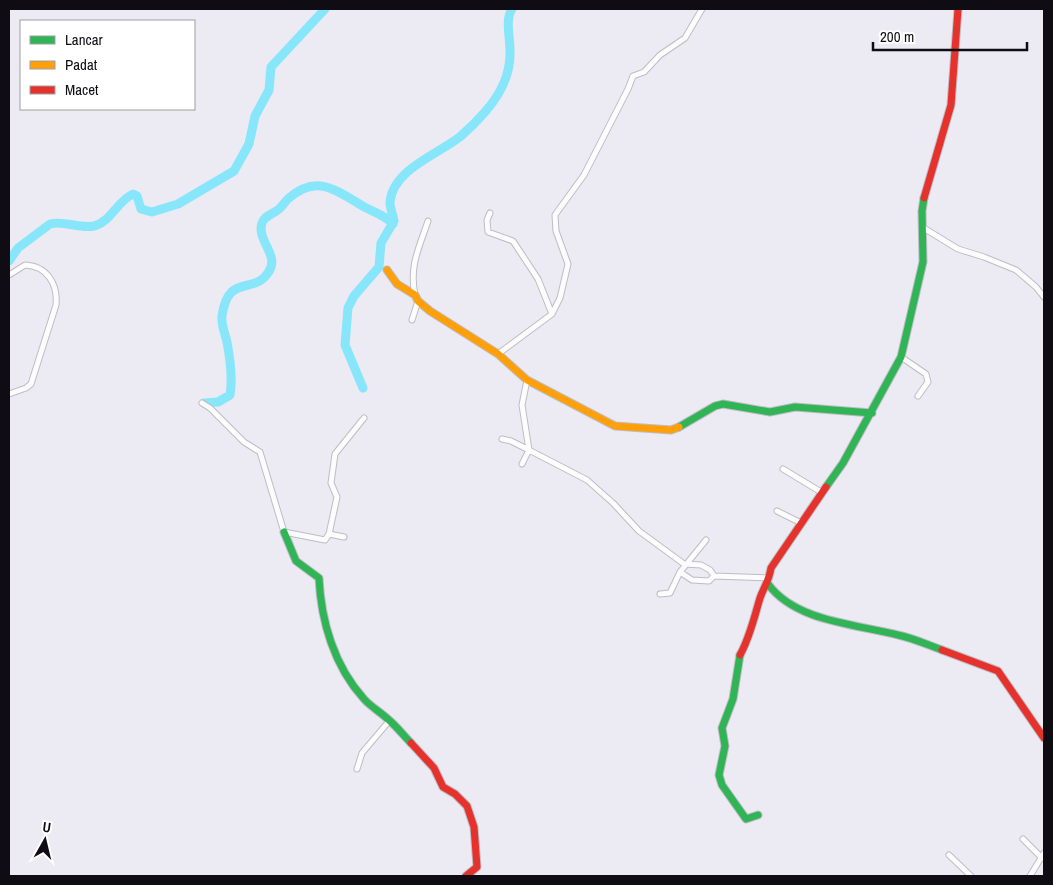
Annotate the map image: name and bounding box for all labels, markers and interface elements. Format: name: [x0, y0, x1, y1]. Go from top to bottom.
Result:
legend: [20, 20, 195, 110]
scale bar: [873, 20, 1027, 52]
text: 200 m: [880, 26, 914, 47]
text: Lancar: [65, 29, 103, 50]
text: Padat: [65, 54, 98, 75]
text: Macet: [65, 79, 99, 100]
north arrow: [20, 815, 70, 865]
text: U: [41, 818, 52, 837]

